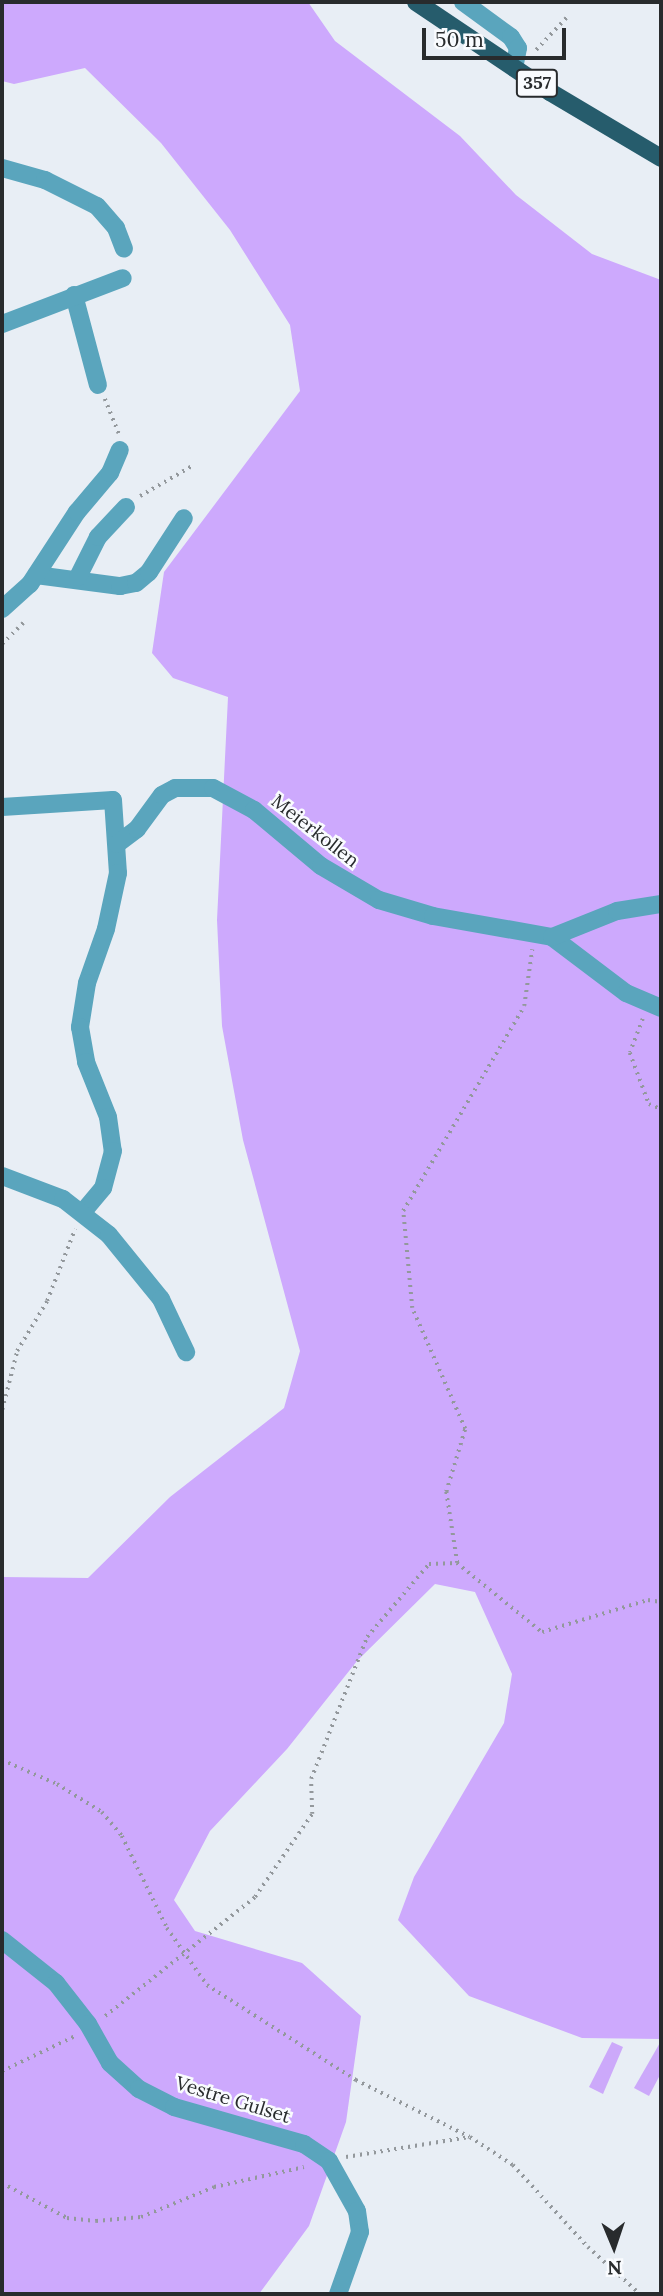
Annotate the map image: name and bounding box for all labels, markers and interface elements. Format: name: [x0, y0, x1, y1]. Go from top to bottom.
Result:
scale bar: [425, 14, 568, 58]
text: 50 m: [435, 26, 484, 53]
road number: 357: [514, 68, 560, 98]
street label: Meierkollen: [267, 790, 363, 872]
street label: Vestre Gulset: [173, 2072, 293, 2128]
north arrow: [579, 2212, 649, 2282]
text: N: [607, 2256, 622, 2280]

